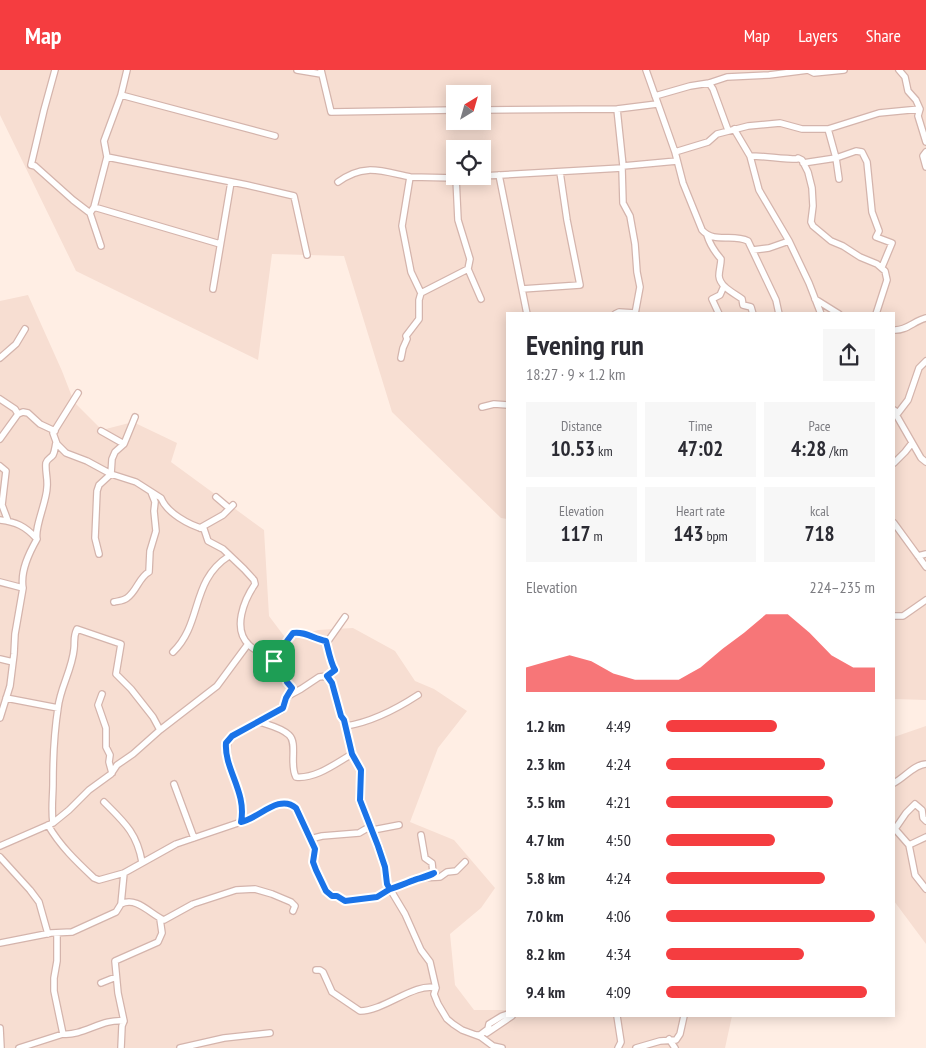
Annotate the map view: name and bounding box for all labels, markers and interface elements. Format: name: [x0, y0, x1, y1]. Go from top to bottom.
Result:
text: Map: [25, 20, 62, 51]
text: Map: [744, 24, 770, 47]
text: Layers: [798, 24, 838, 47]
text: Share: [866, 24, 901, 47]
north arrow: [446, 85, 491, 130]
map controls: [446, 85, 491, 185]
button: locate: [446, 140, 491, 185]
text: Evening run: [526, 326, 644, 363]
button: share: [823, 329, 875, 381]
text: 18:27 · 9 × 1.2 km: [526, 364, 626, 384]
text: Distance: [561, 417, 602, 435]
text: Time: [688, 417, 713, 435]
text: Pace: [808, 417, 831, 435]
text: 10.53: [550, 435, 595, 462]
text: 47:02: [678, 435, 723, 462]
text: 4:28: [791, 435, 826, 462]
text: km: [595, 442, 613, 460]
text: /km: [826, 442, 848, 460]
text: Elevation: [559, 502, 604, 520]
text: Heart rate: [676, 502, 725, 520]
text: kcal: [810, 502, 829, 520]
text: 117: [560, 520, 591, 547]
text: 143: [673, 520, 703, 547]
text: 718: [804, 520, 835, 547]
text: m: [591, 527, 603, 545]
text: bpm: [703, 527, 728, 545]
text: Elevation: [526, 577, 577, 597]
text: 224–235 m: [810, 577, 875, 597]
pin: [253, 640, 295, 682]
icon: arrive: [260, 647, 288, 675]
text: 1.2 km: [526, 716, 565, 736]
text: 4:49: [606, 716, 631, 736]
text: 2.3 km: [526, 754, 565, 774]
text: 4:24: [606, 754, 631, 774]
text: 3.5 km: [526, 792, 565, 812]
text: 4:21: [606, 792, 631, 812]
text: 4.7 km: [526, 830, 564, 850]
text: 4:50: [606, 830, 631, 850]
text: 5.8 km: [526, 868, 565, 888]
text: 4:24: [606, 868, 631, 888]
text: 7.0 km: [526, 906, 564, 926]
text: 4:06: [606, 906, 631, 926]
text: 8.2 km: [526, 944, 565, 964]
text: 4:34: [606, 944, 631, 964]
text: 9.4 km: [526, 982, 565, 1002]
text: 4:09: [606, 982, 631, 1002]

